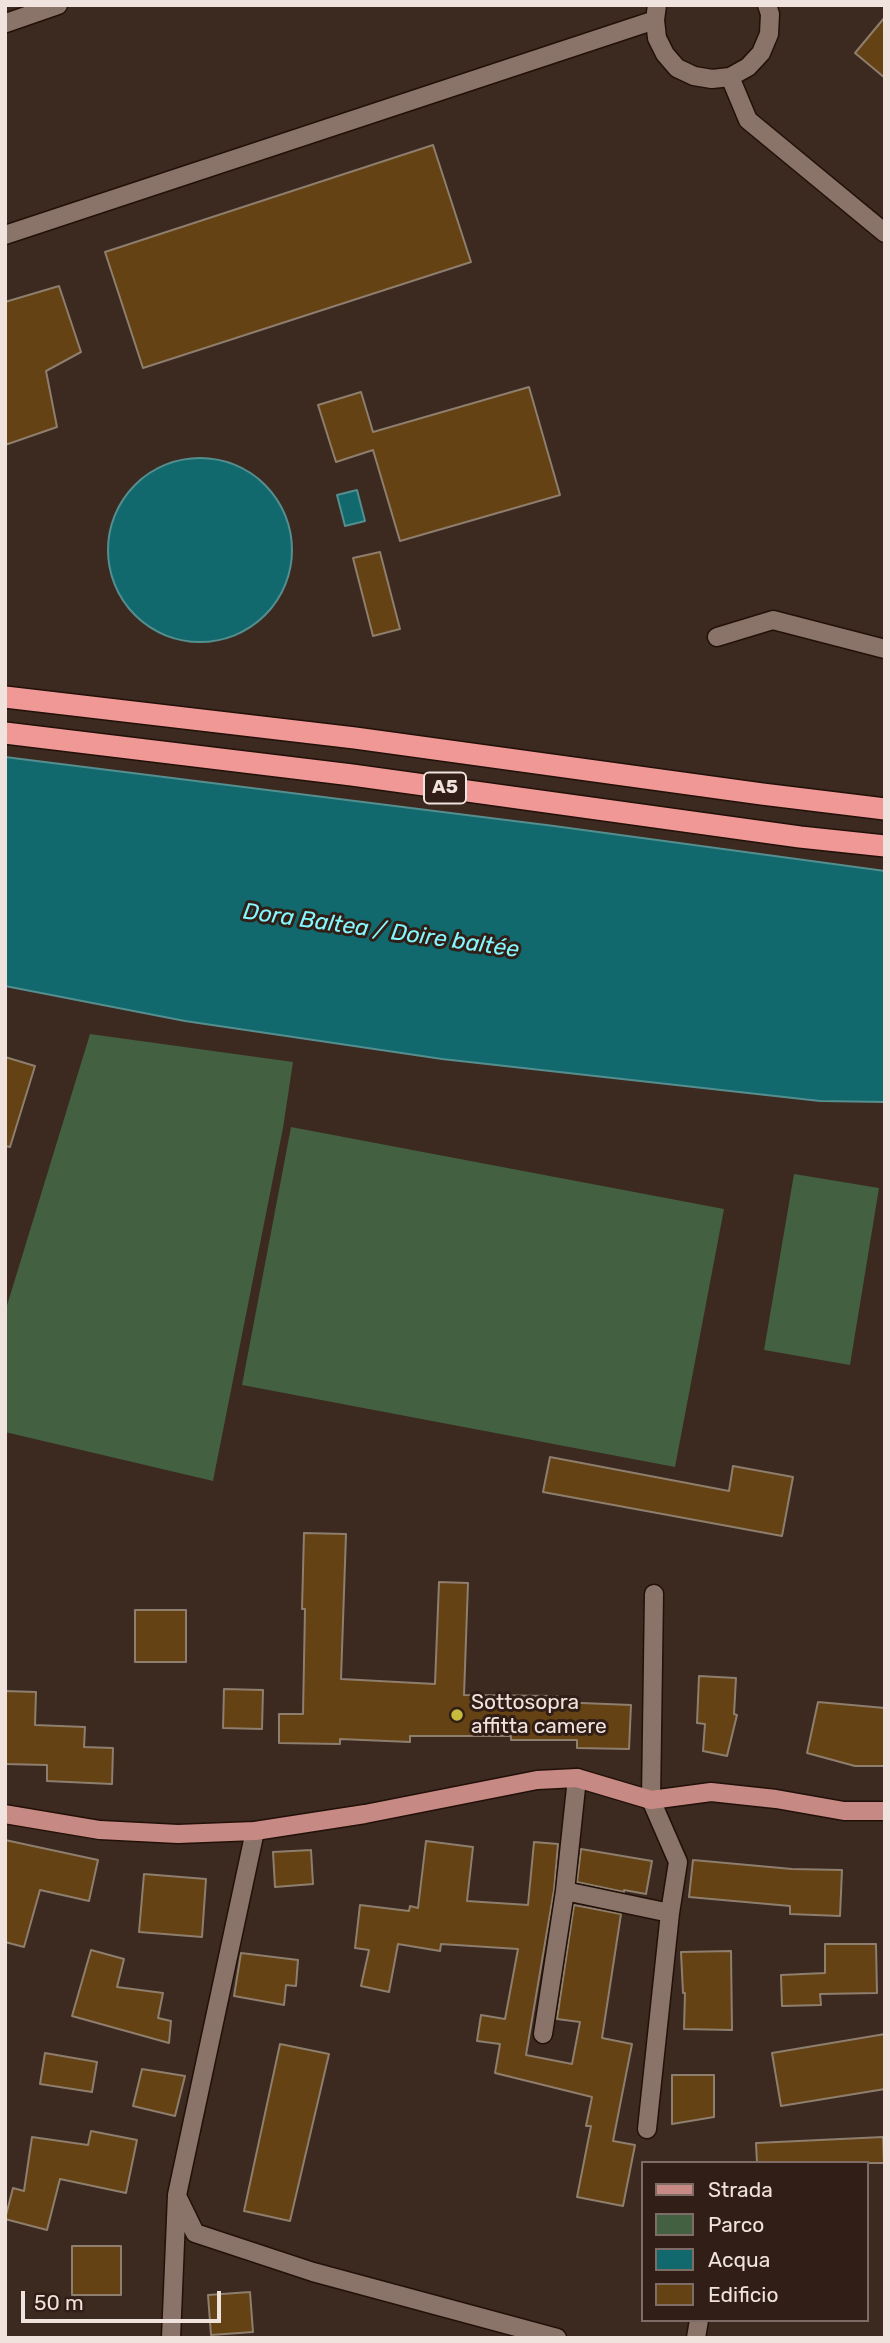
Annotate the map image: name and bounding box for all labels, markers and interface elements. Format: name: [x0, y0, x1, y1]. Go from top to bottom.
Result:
road number: A5: [424, 772, 466, 804]
water label: Dora Baltea / Doire baltée: [241, 898, 521, 964]
place label: Sottosopra affitta camere: [471, 1690, 607, 1740]
marker: Sottosopra affitta camere: [449, 1707, 465, 1723]
legend: [642, 2161, 869, 2322]
text: Strada: [708, 2177, 773, 2202]
text: Parco: [708, 2212, 764, 2237]
text: Acqua: [708, 2247, 770, 2272]
scale bar: [24, 2276, 224, 2320]
text: Edificio: [708, 2282, 778, 2307]
text: 50 m: [34, 2290, 84, 2315]

